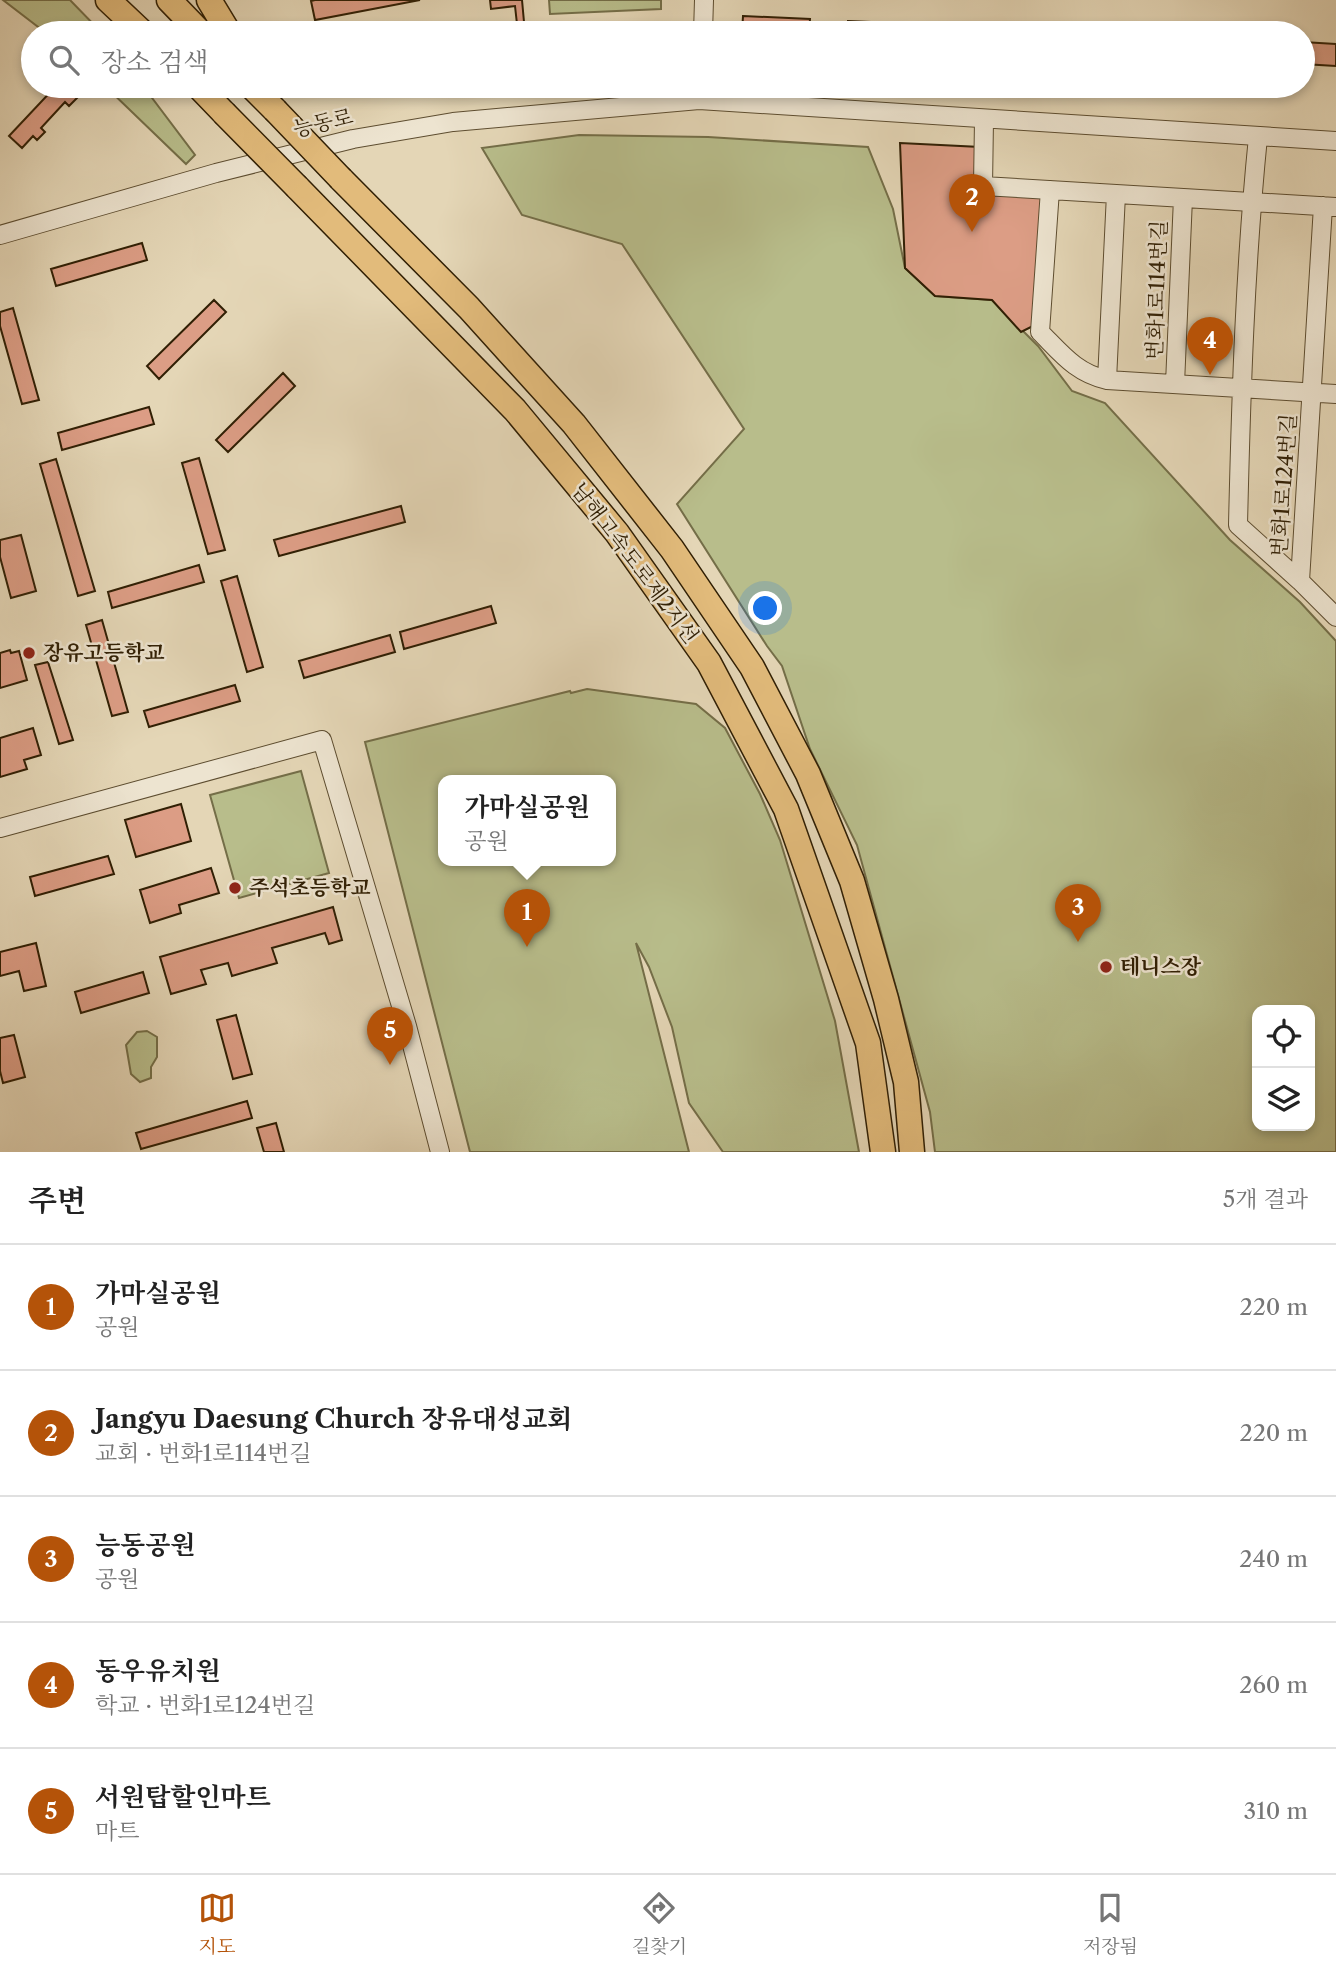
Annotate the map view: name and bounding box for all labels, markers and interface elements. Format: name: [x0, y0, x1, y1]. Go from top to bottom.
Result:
search box: [21, 21, 1315, 98]
icon: search: [45, 41, 83, 79]
text: 장소 검색: [101, 46, 208, 78]
street label: 능동로: [290, 103, 355, 142]
pin: 2: [949, 174, 995, 232]
street label: 번화1로114번길: [1142, 220, 1171, 360]
pin: 4: [1187, 317, 1233, 375]
street label: 번화1로124번길: [1266, 413, 1301, 557]
street label: 남해고속도로제2지선: [567, 477, 704, 648]
your location: [748, 591, 782, 625]
place label: 장유고등학교: [43, 640, 165, 665]
marker: 장유고등학교: [21, 645, 37, 661]
popup: [438, 775, 616, 866]
text: 가마실공원: [464, 791, 590, 823]
text: 공원: [464, 827, 509, 855]
place label: 주석초등학교: [249, 875, 371, 900]
marker: 주석초등학교: [227, 880, 243, 896]
pin: 3: [1055, 884, 1101, 942]
pin: 1: [504, 889, 550, 947]
place label: 테니스장: [1120, 954, 1202, 979]
marker: 테니스장: [1098, 959, 1114, 975]
map controls: [1252, 1005, 1315, 1131]
button: locate: [1252, 1005, 1315, 1068]
pin: 5: [367, 1007, 413, 1065]
button: layers: [1252, 1068, 1315, 1131]
text: 주변: [28, 1182, 86, 1219]
text: 5개 결과: [1223, 1185, 1308, 1213]
text: 가마실공원: [95, 1277, 221, 1309]
text: 1: [46, 1293, 56, 1321]
text: 220 m: [1239, 1293, 1308, 1321]
text: 공원: [95, 1313, 139, 1341]
text: Jangyu Daesung Church 장유대성교회: [95, 1403, 572, 1435]
text: 2: [44, 1419, 58, 1447]
text: 220 m: [1239, 1419, 1308, 1447]
text: 교회 · 번화1로114번길: [95, 1439, 312, 1467]
text: 능동공원: [95, 1529, 195, 1561]
text: 3: [45, 1545, 58, 1573]
text: 240 m: [1239, 1545, 1308, 1573]
text: 공원: [95, 1565, 139, 1593]
text: 동우유치원: [95, 1655, 221, 1687]
text: 4: [44, 1671, 58, 1699]
text: 260 m: [1239, 1671, 1308, 1699]
text: 학교 · 번화1로124번길: [95, 1691, 315, 1719]
text: 서원탑할인마트: [95, 1781, 271, 1813]
text: 5: [45, 1797, 57, 1825]
text: 310 m: [1244, 1797, 1308, 1825]
text: 마트: [95, 1817, 139, 1845]
tab: 지도: [198, 1889, 236, 1958]
tab: 길찾기: [632, 1889, 687, 1958]
tab: 저장됨: [1083, 1889, 1138, 1958]

